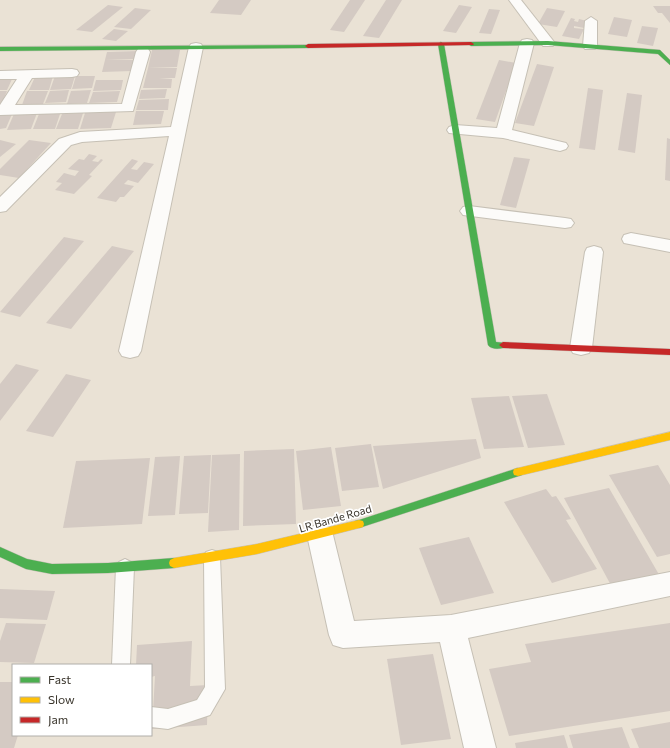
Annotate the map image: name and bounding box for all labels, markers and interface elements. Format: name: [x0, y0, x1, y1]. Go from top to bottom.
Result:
street label: LR Bande Road: [297, 501, 373, 535]
legend: [12, 664, 152, 736]
text: Fast: [48, 672, 71, 686]
text: Slow: [48, 692, 75, 706]
text: Jam: [48, 712, 68, 727]

